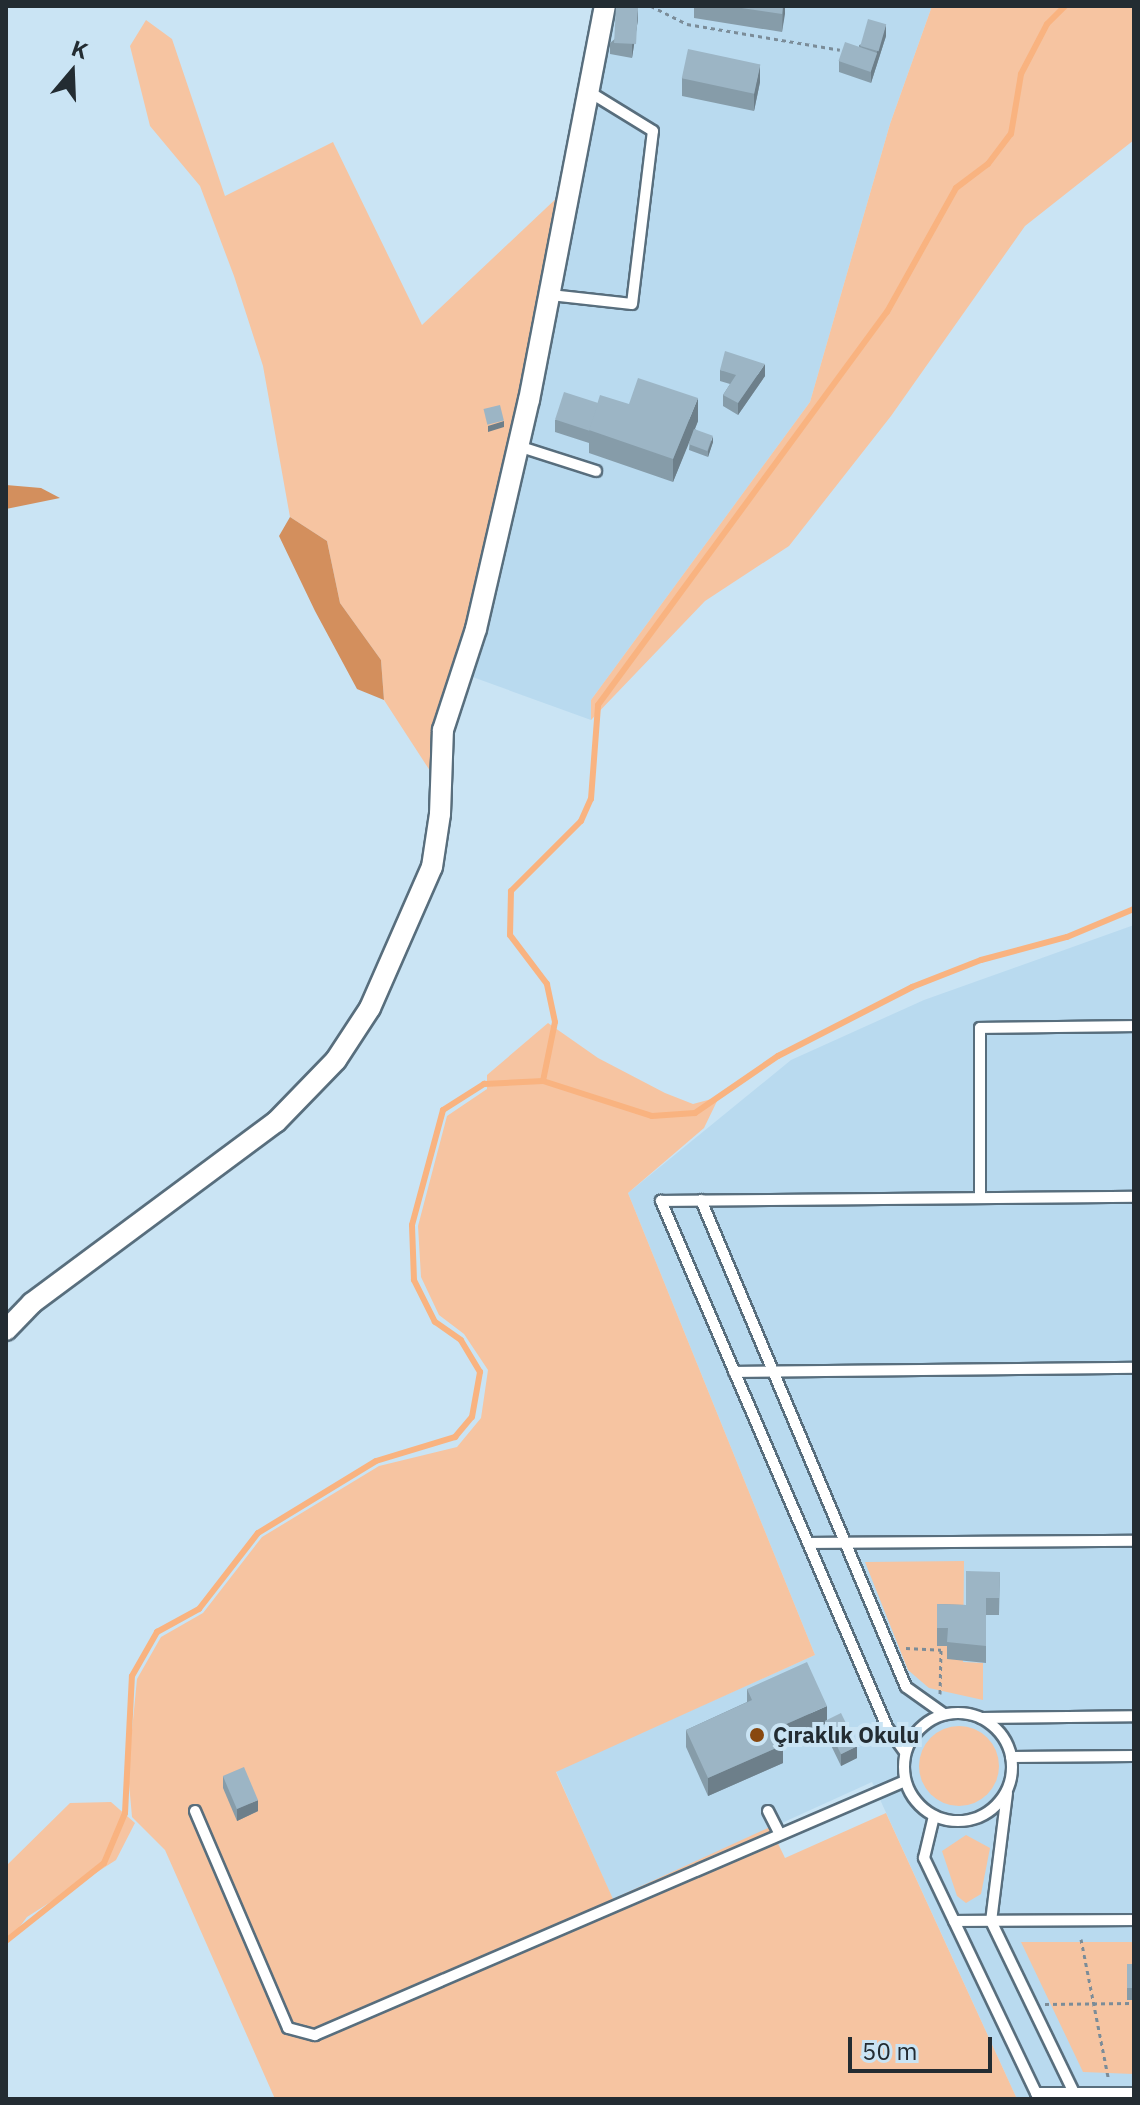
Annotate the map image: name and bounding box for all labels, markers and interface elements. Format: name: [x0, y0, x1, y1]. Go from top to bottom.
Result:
north arrow: [32, 32, 112, 112]
text: K: [68, 33, 92, 65]
place label: Çıraklık Okulu: [773, 1722, 919, 1748]
marker: Çıraklık Okulu: [748, 1726, 766, 1744]
scale bar: [852, 2021, 996, 2071]
text: 50 m: [862, 2035, 917, 2067]

